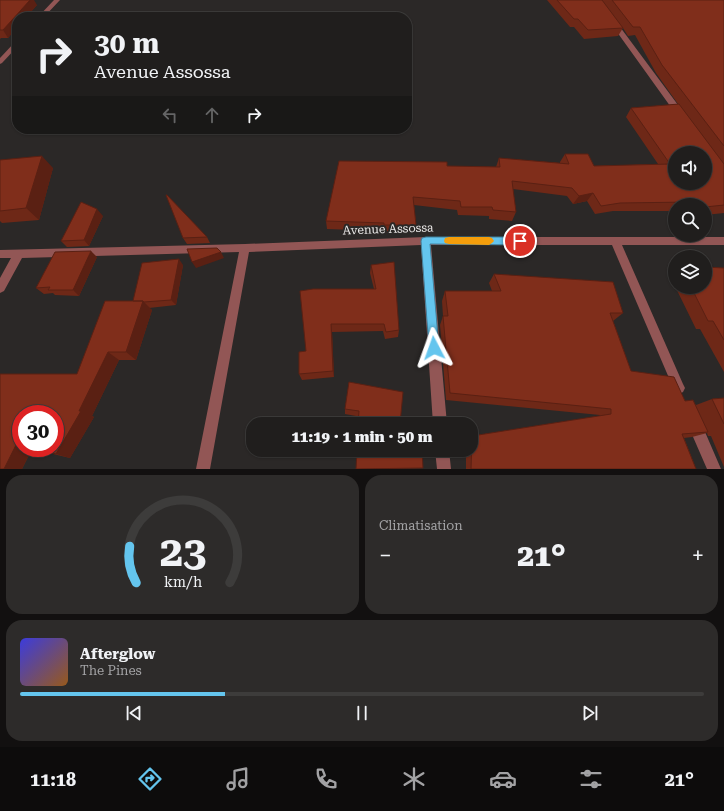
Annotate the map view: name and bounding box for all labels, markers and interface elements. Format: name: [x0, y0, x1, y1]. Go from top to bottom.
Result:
text: 30 m: [94, 27, 159, 60]
icon: right: [28, 28, 80, 80]
text: Avenue Assossa: [94, 61, 231, 82]
icon: left: [159, 104, 181, 126]
icon: ahead: [201, 104, 223, 126]
icon: right: [243, 104, 265, 126]
map controls: [668, 146, 712, 294]
button: sound: [668, 146, 712, 190]
button: search: [668, 198, 712, 242]
street label: Avenue Assossa: [342, 220, 434, 238]
pin: [503, 224, 537, 258]
icon: arrive: [509, 230, 531, 252]
button: layers: [668, 250, 712, 294]
position arrow: [413, 327, 455, 369]
speed limit sign: 30: [12, 405, 64, 457]
text: 11:19 · 1 min · 50 m: [291, 428, 433, 446]
text: Climatisation: [379, 518, 463, 533]
text: 23: [159, 526, 206, 575]
text: 21°: [517, 538, 566, 573]
text: −: [379, 543, 391, 568]
text: +: [692, 543, 704, 568]
text: km/h: [163, 573, 202, 589]
text: Afterglow: [80, 645, 155, 663]
text: The Pines: [80, 663, 142, 678]
icon: previous: [123, 702, 145, 724]
icon: pause: [351, 702, 373, 724]
icon: next: [579, 702, 601, 724]
icon: directions: [136, 765, 164, 793]
icon: music: [224, 765, 252, 793]
icon: phone: [312, 765, 340, 793]
icon: climate: [400, 765, 428, 793]
icon: car: [489, 765, 517, 793]
icon: filters: [577, 765, 605, 793]
text: 11:18: [30, 769, 76, 790]
text: 21°: [665, 769, 694, 790]

